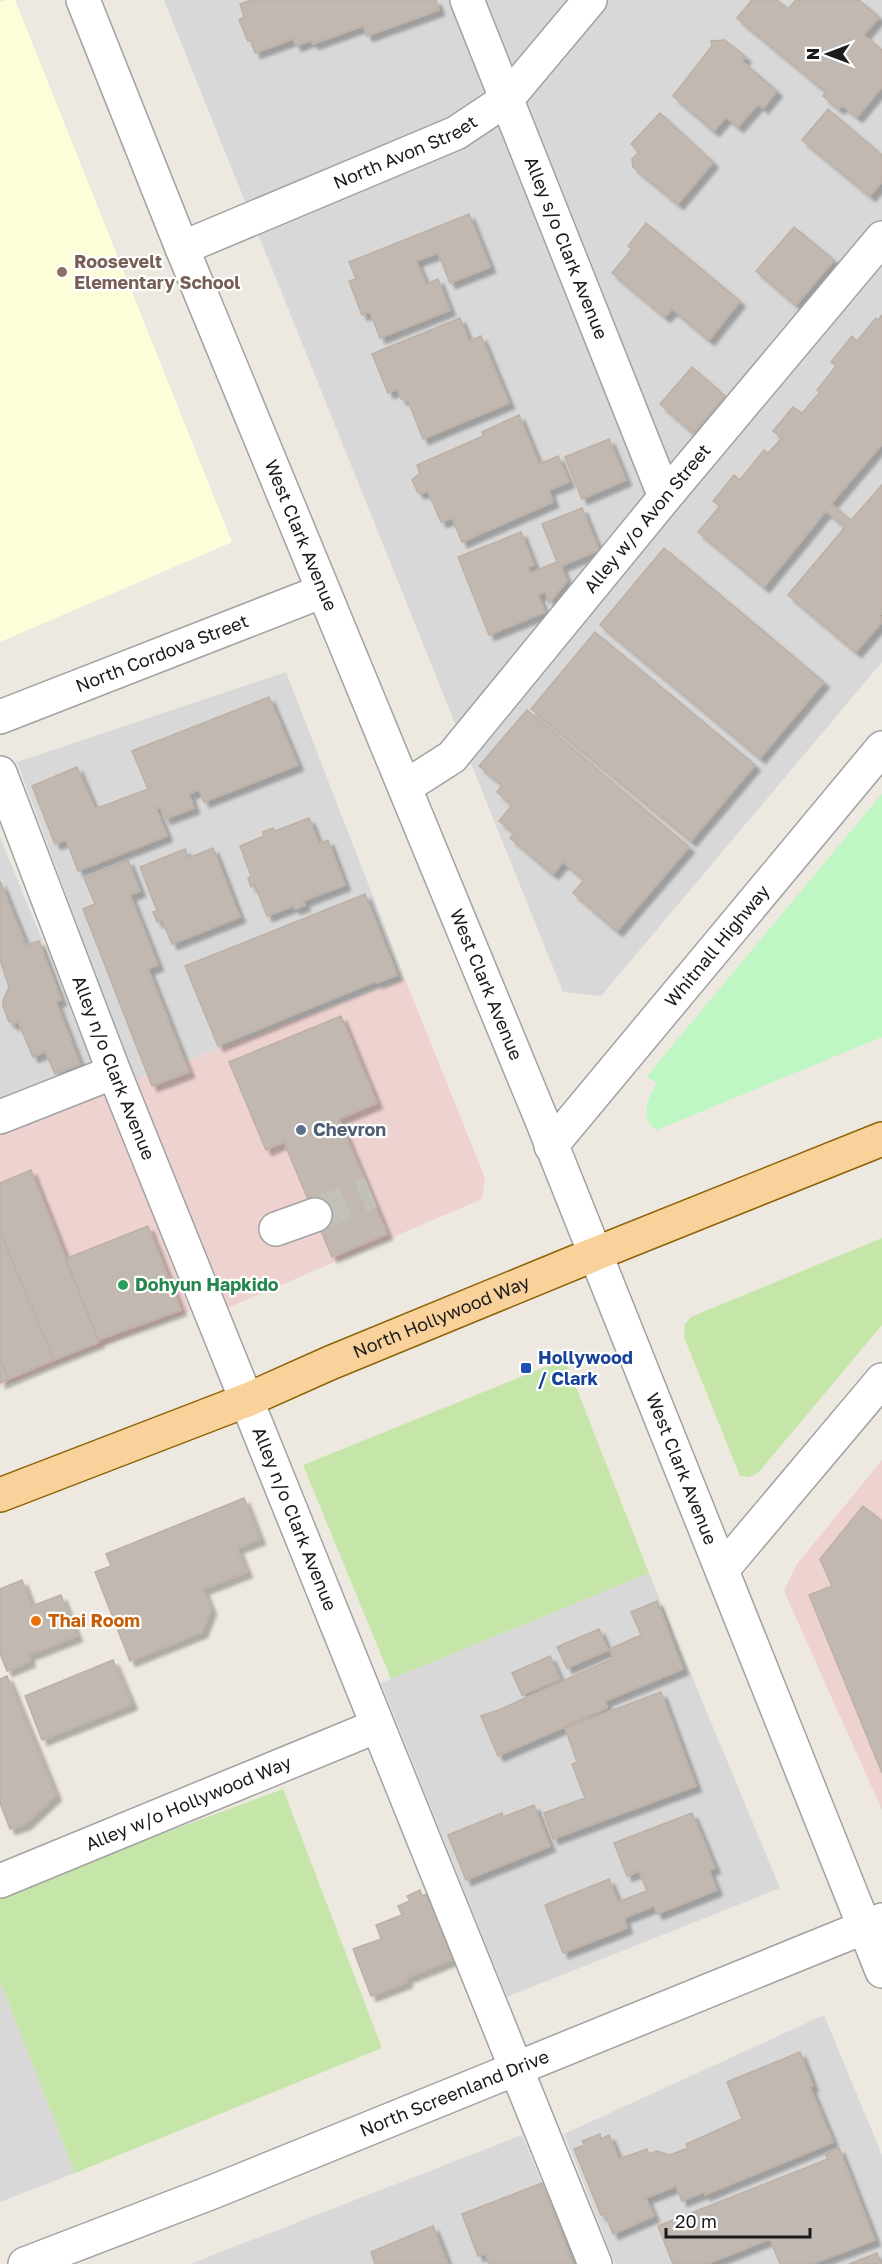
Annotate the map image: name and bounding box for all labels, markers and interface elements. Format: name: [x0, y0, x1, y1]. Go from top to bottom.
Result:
north arrow: [798, 24, 858, 84]
text: N: [803, 48, 823, 60]
street label: North Avon Street: [330, 110, 481, 193]
street label: Alley s/o Clark Avenue: [520, 153, 613, 342]
place label: Roosevelt Elementary School: [74, 250, 240, 293]
marker: Roosevelt Elementary School: [55, 265, 69, 279]
street label: Alley w/o Avon Street: [579, 439, 715, 597]
street label: West Clark Avenue: [261, 456, 343, 614]
street label: North Cordova Street: [72, 609, 251, 696]
street label: Whitnall Highway: [659, 880, 774, 1011]
street label: West Clark Avenue: [446, 905, 528, 1063]
street label: Alley n/o Clark Avenue: [68, 972, 160, 1163]
place label: Chevron: [313, 1118, 386, 1140]
marker: Chevron: [294, 1123, 308, 1137]
street label: North Hollywood Way: [350, 1270, 533, 1362]
place label: Dohyun Hapkido: [135, 1273, 279, 1295]
marker: Dohyun Hapkido: [116, 1278, 130, 1292]
place label: Hollywood / Clark: [538, 1346, 633, 1389]
marker: Hollywood / Clark: [519, 1361, 533, 1375]
street label: West Clark Avenue: [642, 1389, 722, 1548]
street label: Alley n/o Clark Avenue: [248, 1423, 342, 1614]
place label: Thai Room: [48, 1609, 140, 1631]
marker: Thai Room: [29, 1614, 43, 1628]
street label: Alley w/o Hollywood Way: [82, 1750, 294, 1855]
street label: North Screenland Drive: [356, 2045, 552, 2141]
scale bar: [666, 2201, 810, 2239]
text: 20 m: [675, 2210, 717, 2232]

